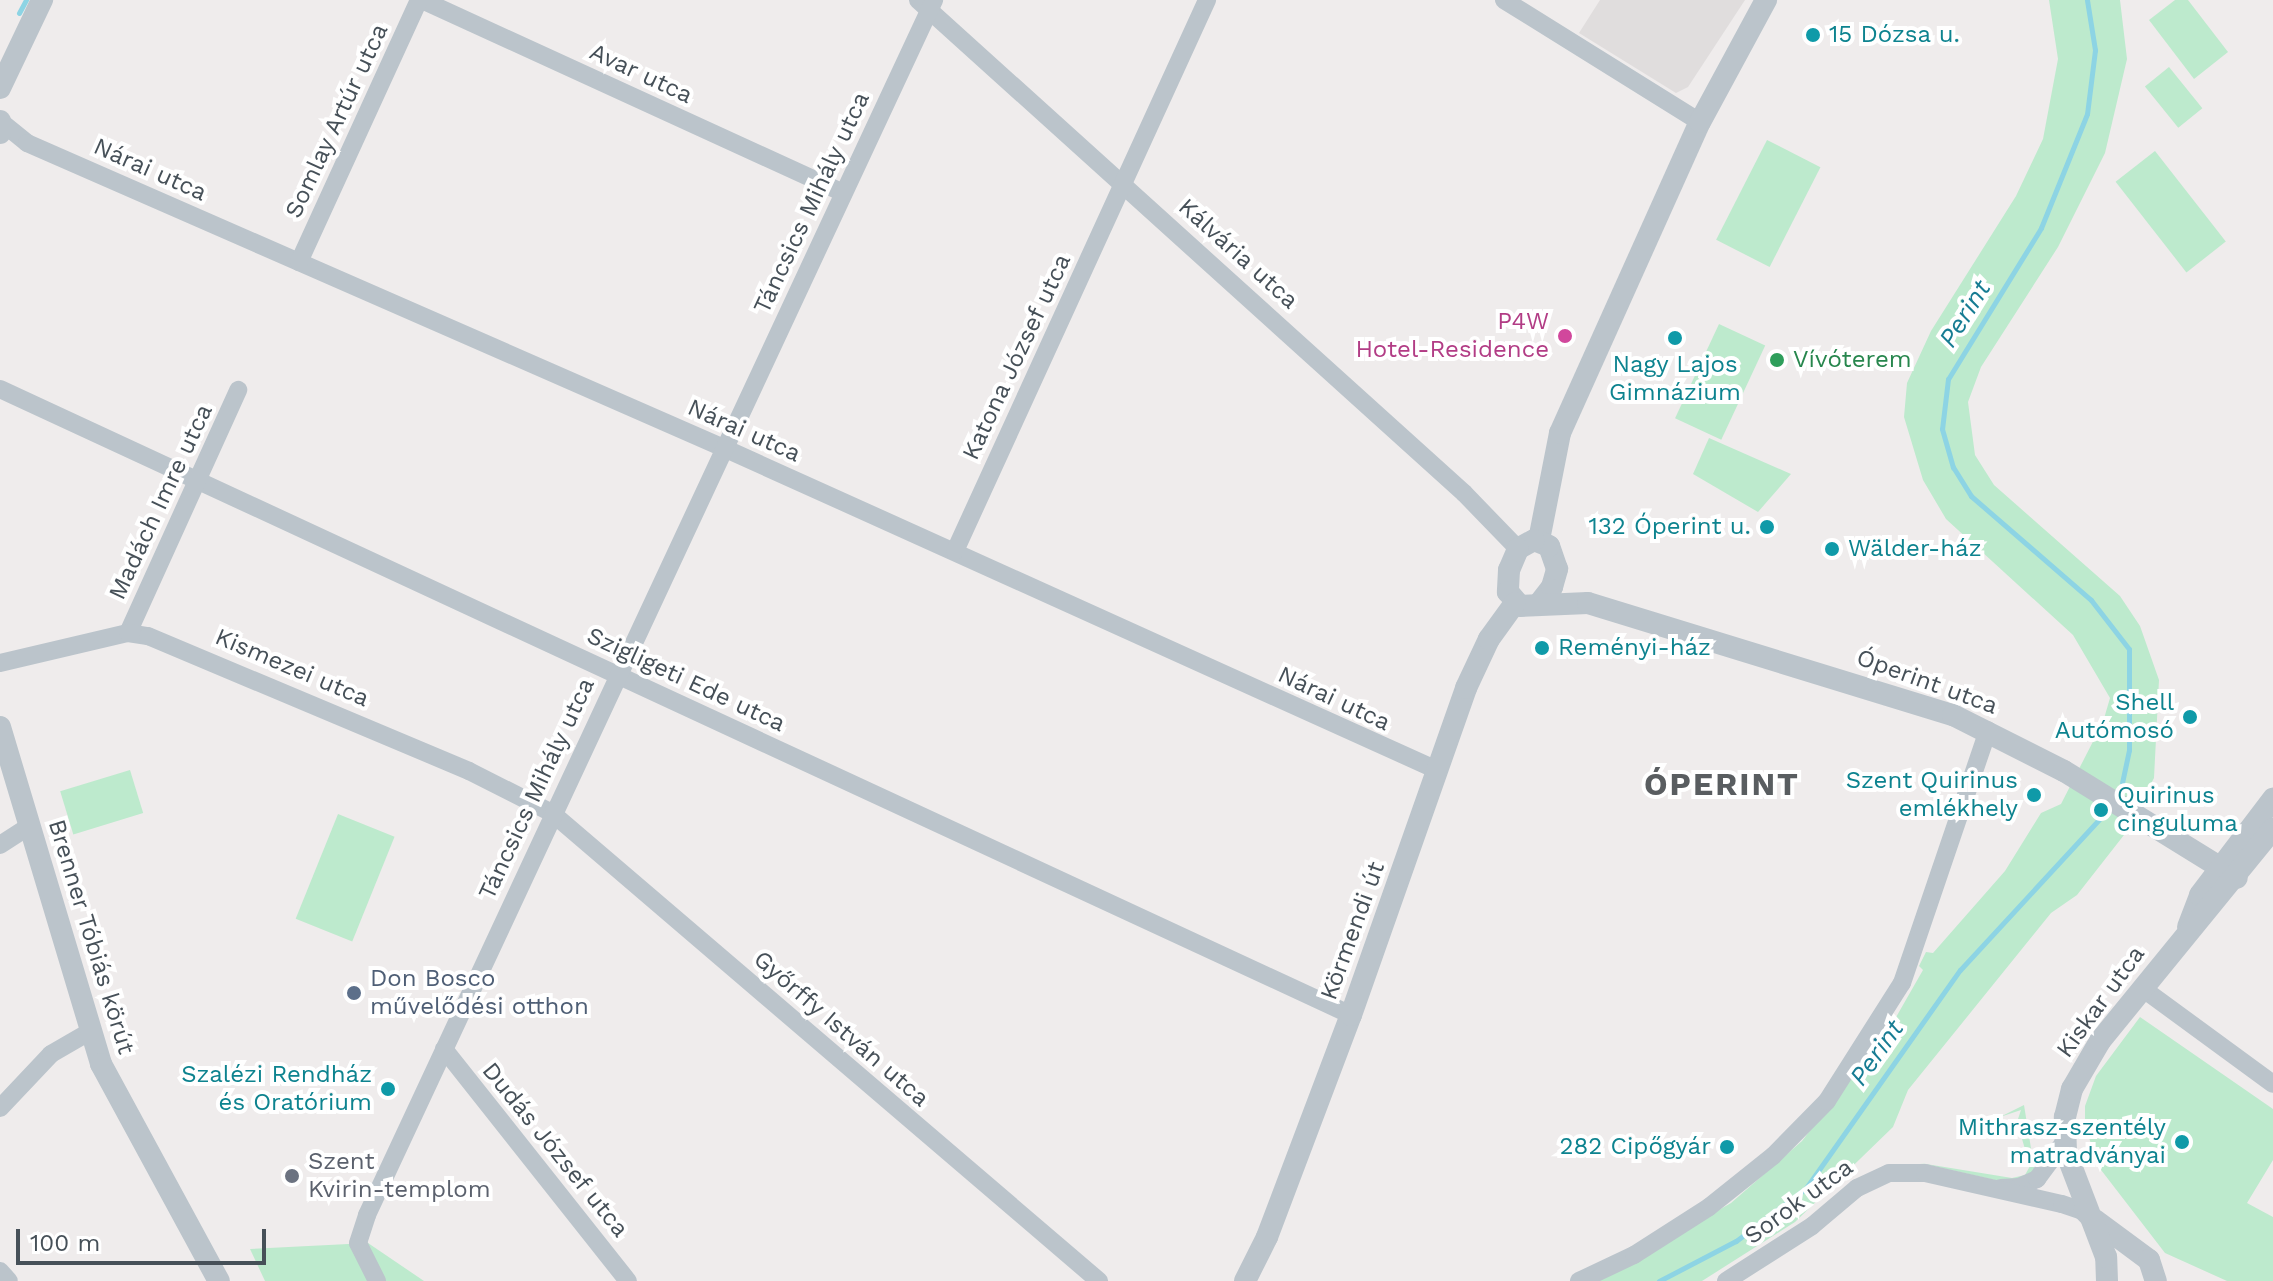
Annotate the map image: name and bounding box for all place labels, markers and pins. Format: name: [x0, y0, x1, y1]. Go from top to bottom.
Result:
place label: 15 Dózsa u.: [1829, 21, 1960, 49]
marker: 15 Dózsa u.: [1804, 26, 1822, 44]
place label: P4W Hotel-Residence: [1355, 308, 1549, 364]
marker: P4W Hotel-Residence: [1556, 327, 1574, 345]
marker: Nagy Lajos Gimnázium: [1666, 329, 1684, 347]
place label: Vívóterem: [1793, 346, 1912, 374]
place label: Nagy Lajos Gimnázium: [1609, 351, 1741, 407]
marker: Vívóterem: [1768, 351, 1786, 369]
place label: 132 Óperint u.: [1588, 513, 1751, 541]
marker: 132 Óperint u.: [1758, 518, 1776, 536]
place label: Wälder-ház: [1848, 535, 1981, 563]
marker: Wälder-ház: [1823, 540, 1841, 558]
place label: Reményi-ház: [1558, 634, 1711, 662]
marker: Reményi-ház: [1533, 639, 1551, 657]
place label: Shell Autómosó: [2055, 689, 2174, 745]
marker: Shell Autómosó: [2181, 708, 2199, 726]
place label: Szent Quirinus emlékhely: [1846, 767, 2018, 823]
place label: Quirinus cinguluma: [2117, 782, 2238, 838]
marker: Szent Quirinus emlékhely: [2025, 786, 2043, 804]
marker: Quirinus cinguluma: [2092, 801, 2110, 819]
place label: Don Bosco művelődési otthon: [370, 965, 589, 1021]
marker: Don Bosco művelődési otthon: [345, 984, 363, 1002]
place label: Szalézi Rendház és Oratórium: [181, 1061, 372, 1117]
marker: Szalézi Rendház és Oratórium: [379, 1080, 397, 1098]
place label: Mithrasz-szentély matradványai: [1958, 1114, 2166, 1170]
place label: 282 Cipőgyár: [1560, 1133, 1711, 1161]
marker: Mithrasz-szentély matradványai: [2173, 1133, 2191, 1151]
marker: 282 Cipőgyár: [1718, 1138, 1736, 1156]
place label: Szent Kvirin-templom: [308, 1148, 491, 1204]
marker: Szent Kvirin-templom: [283, 1167, 301, 1185]

